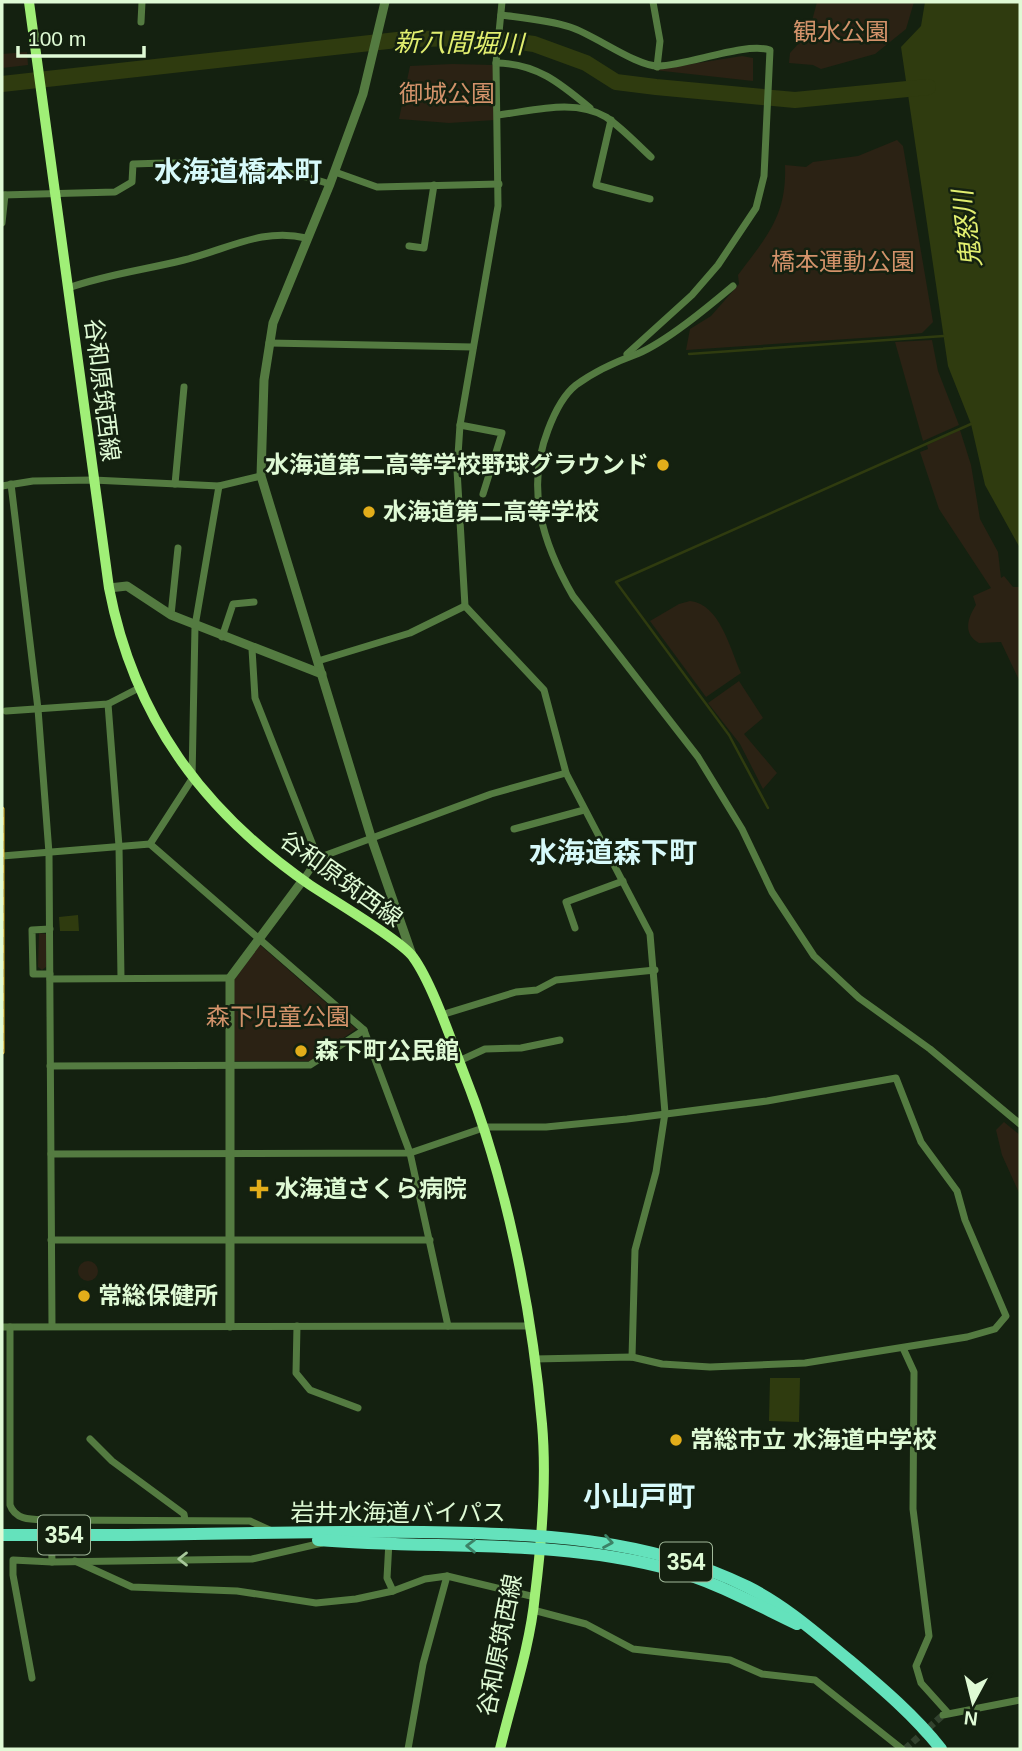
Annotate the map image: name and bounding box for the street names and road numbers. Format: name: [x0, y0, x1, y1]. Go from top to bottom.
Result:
street label: 谷和原筑西線: [80, 317, 125, 463]
street label: 谷和原筑西線: [275, 825, 407, 932]
street label: 岩井水海道バイパス: [290, 1499, 506, 1526]
road number: 354: [38, 1516, 90, 1554]
road number: 354: [660, 1542, 712, 1582]
street label: 谷和原筑西線: [473, 1572, 526, 1718]

